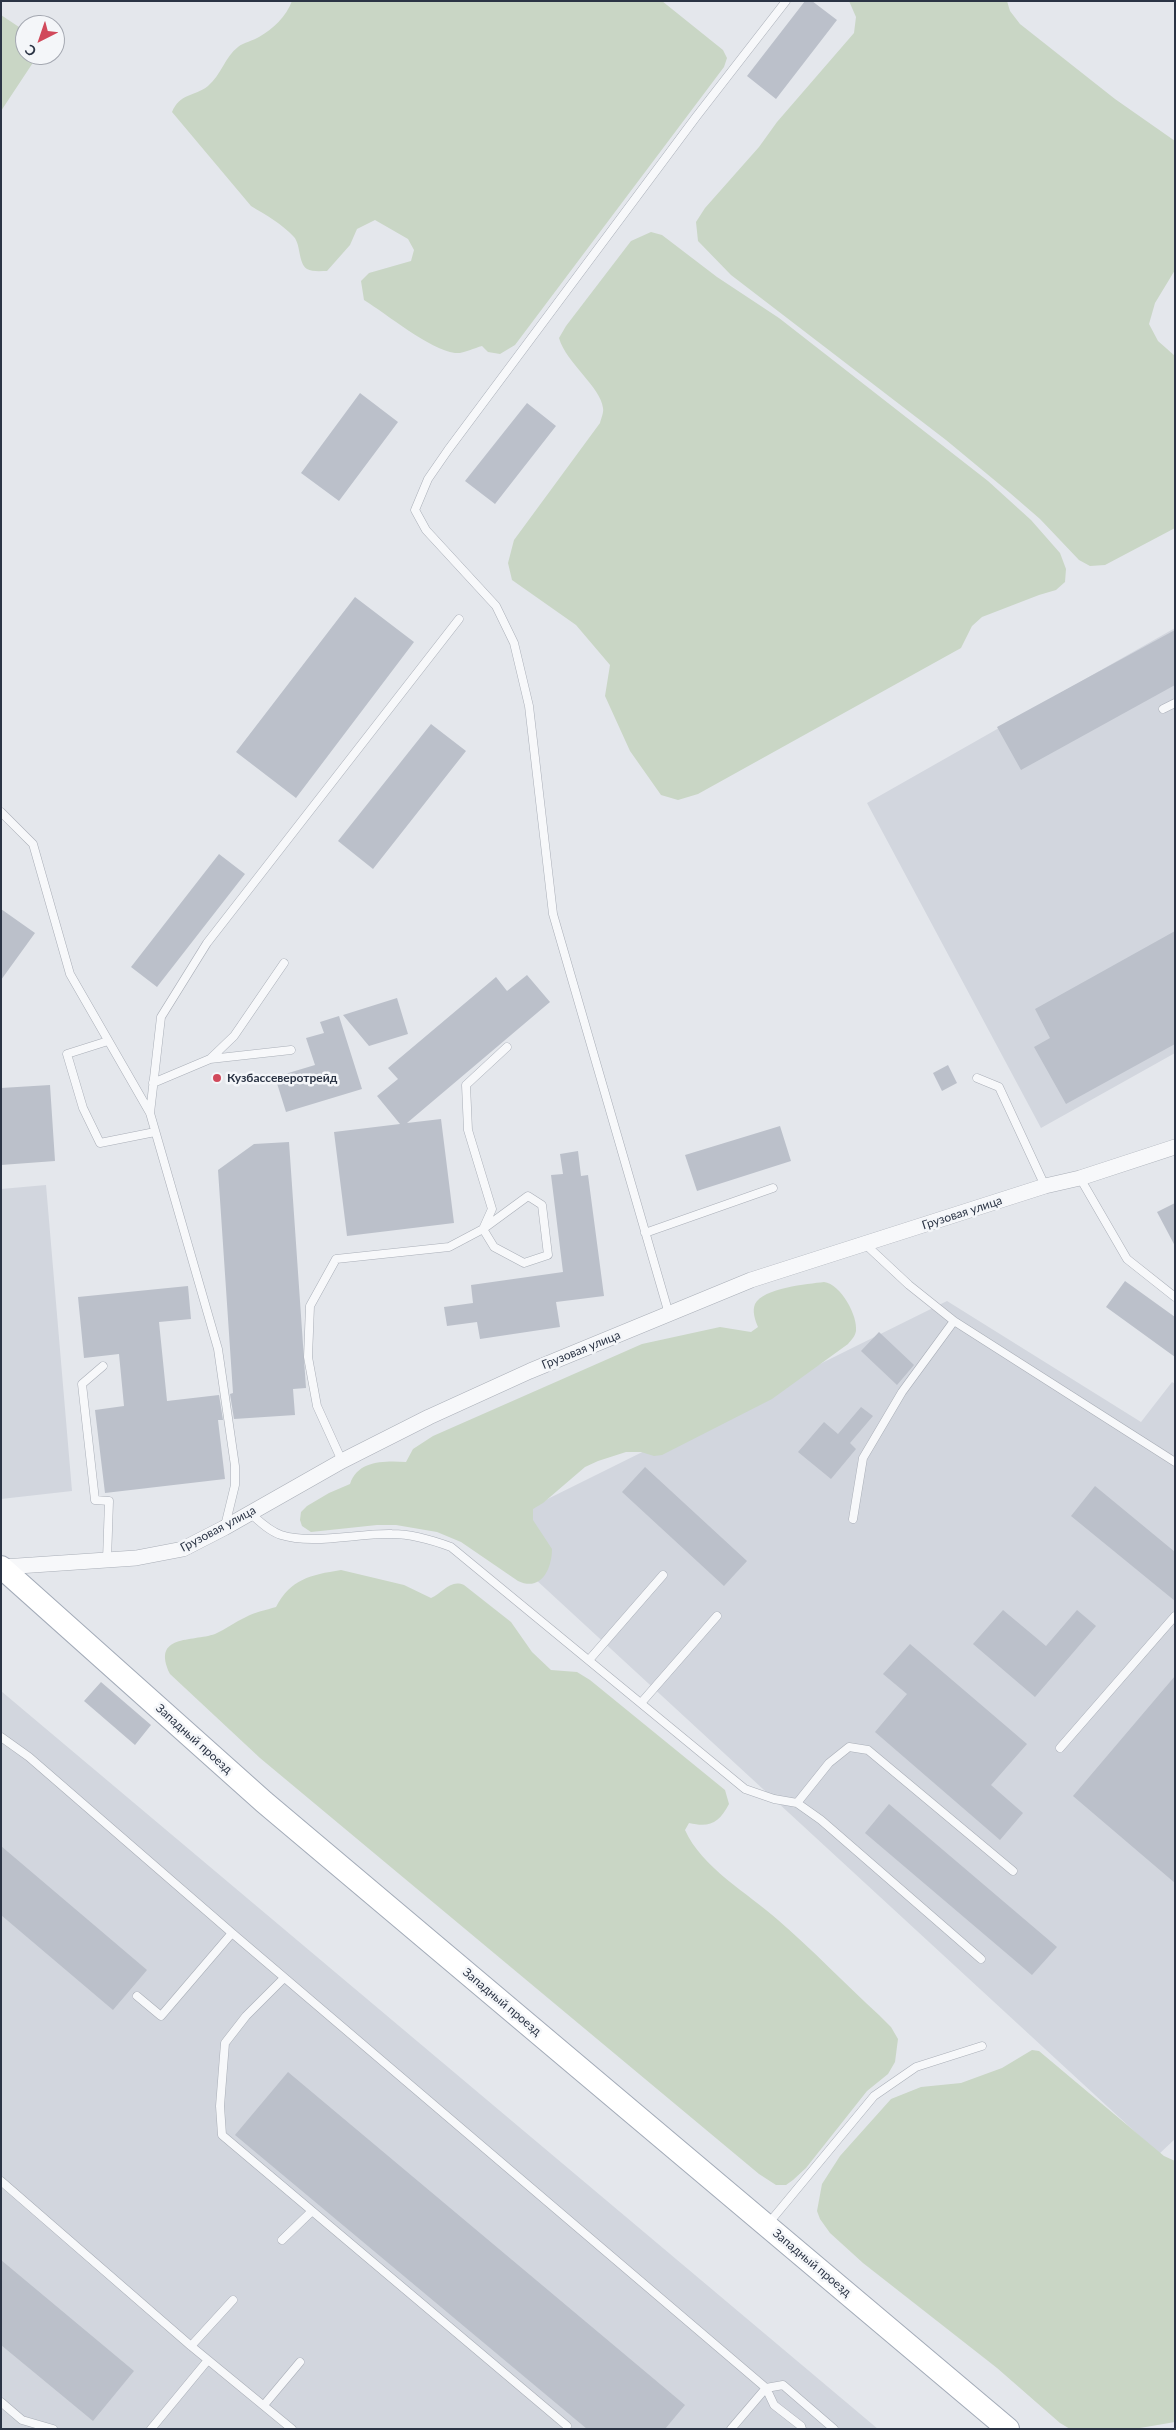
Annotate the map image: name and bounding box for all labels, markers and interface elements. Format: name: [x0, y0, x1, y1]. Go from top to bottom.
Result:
north arrow: [15, 15, 65, 65]
text: С: [21, 41, 40, 60]
place label: Кузбассеверотрейд: [227, 1071, 337, 1085]
marker: Кузбассеверотрейд: [211, 1072, 223, 1084]
street label: Грузовая улица: [920, 1193, 1004, 1233]
street label: Грузовая улица: [540, 1328, 622, 1372]
street label: Грузовая улица: [178, 1503, 258, 1555]
street label: Западный проезд: [153, 1701, 235, 1777]
street label: Западный проезд: [460, 1965, 544, 2039]
street label: Западный проезд: [770, 2226, 854, 2300]

